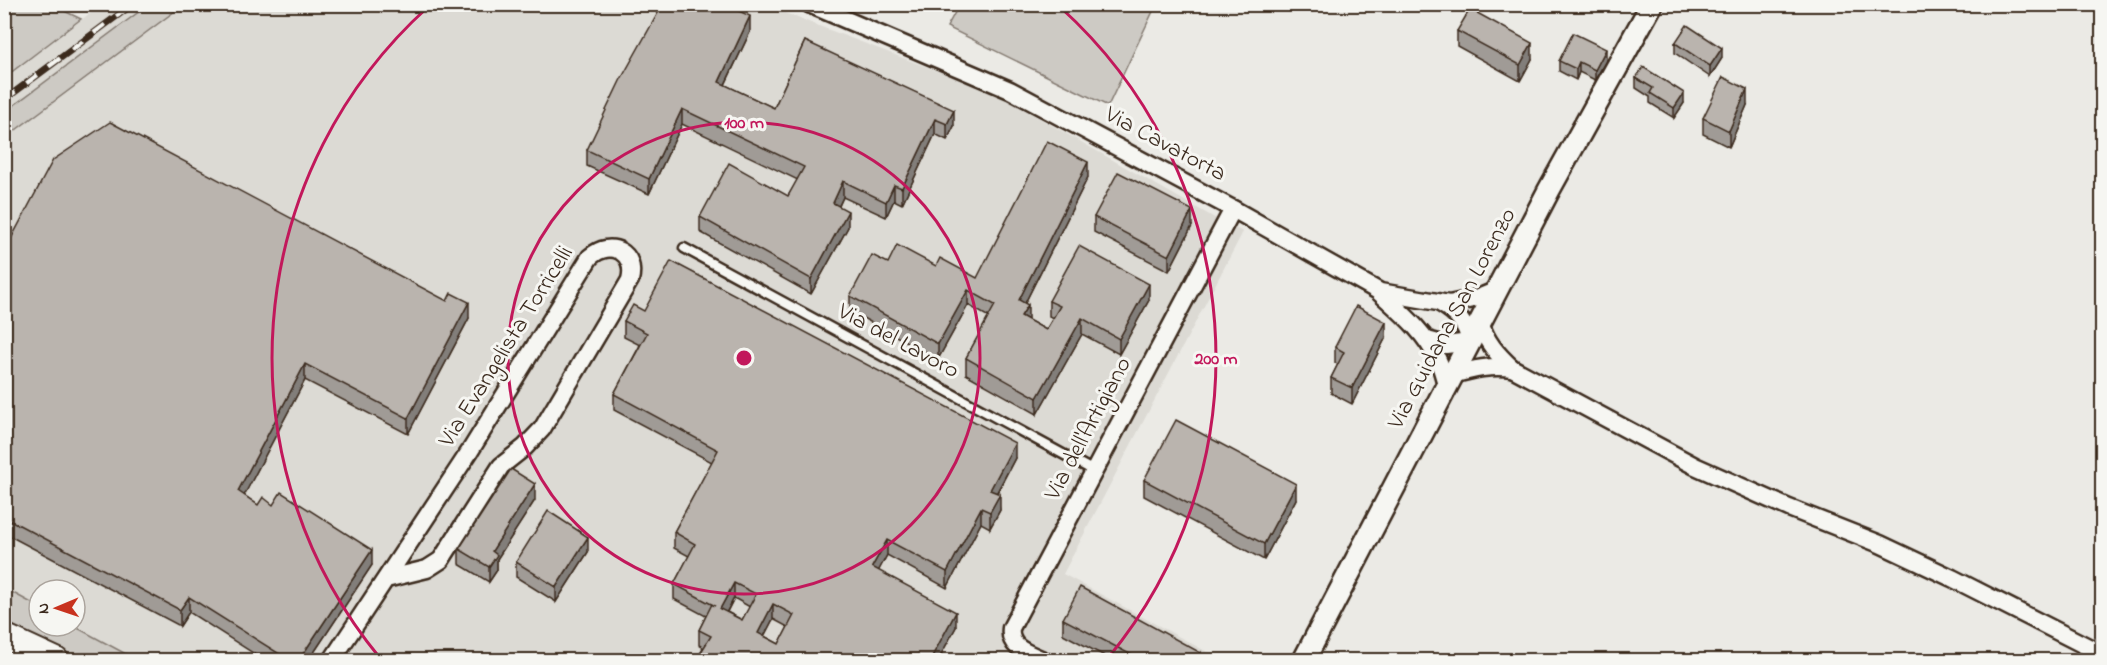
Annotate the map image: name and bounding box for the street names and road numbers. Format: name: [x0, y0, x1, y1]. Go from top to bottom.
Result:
street label: Via Cavatorta: [1097, 98, 1232, 192]
street label: Via Guidana San Lorenzo: [1379, 202, 1526, 437]
street label: Via Evangelista Torricelli: [430, 239, 583, 455]
street label: Via del Lavoro: [830, 295, 965, 389]
street label: Via dell'Artigiano: [1036, 351, 1141, 508]

